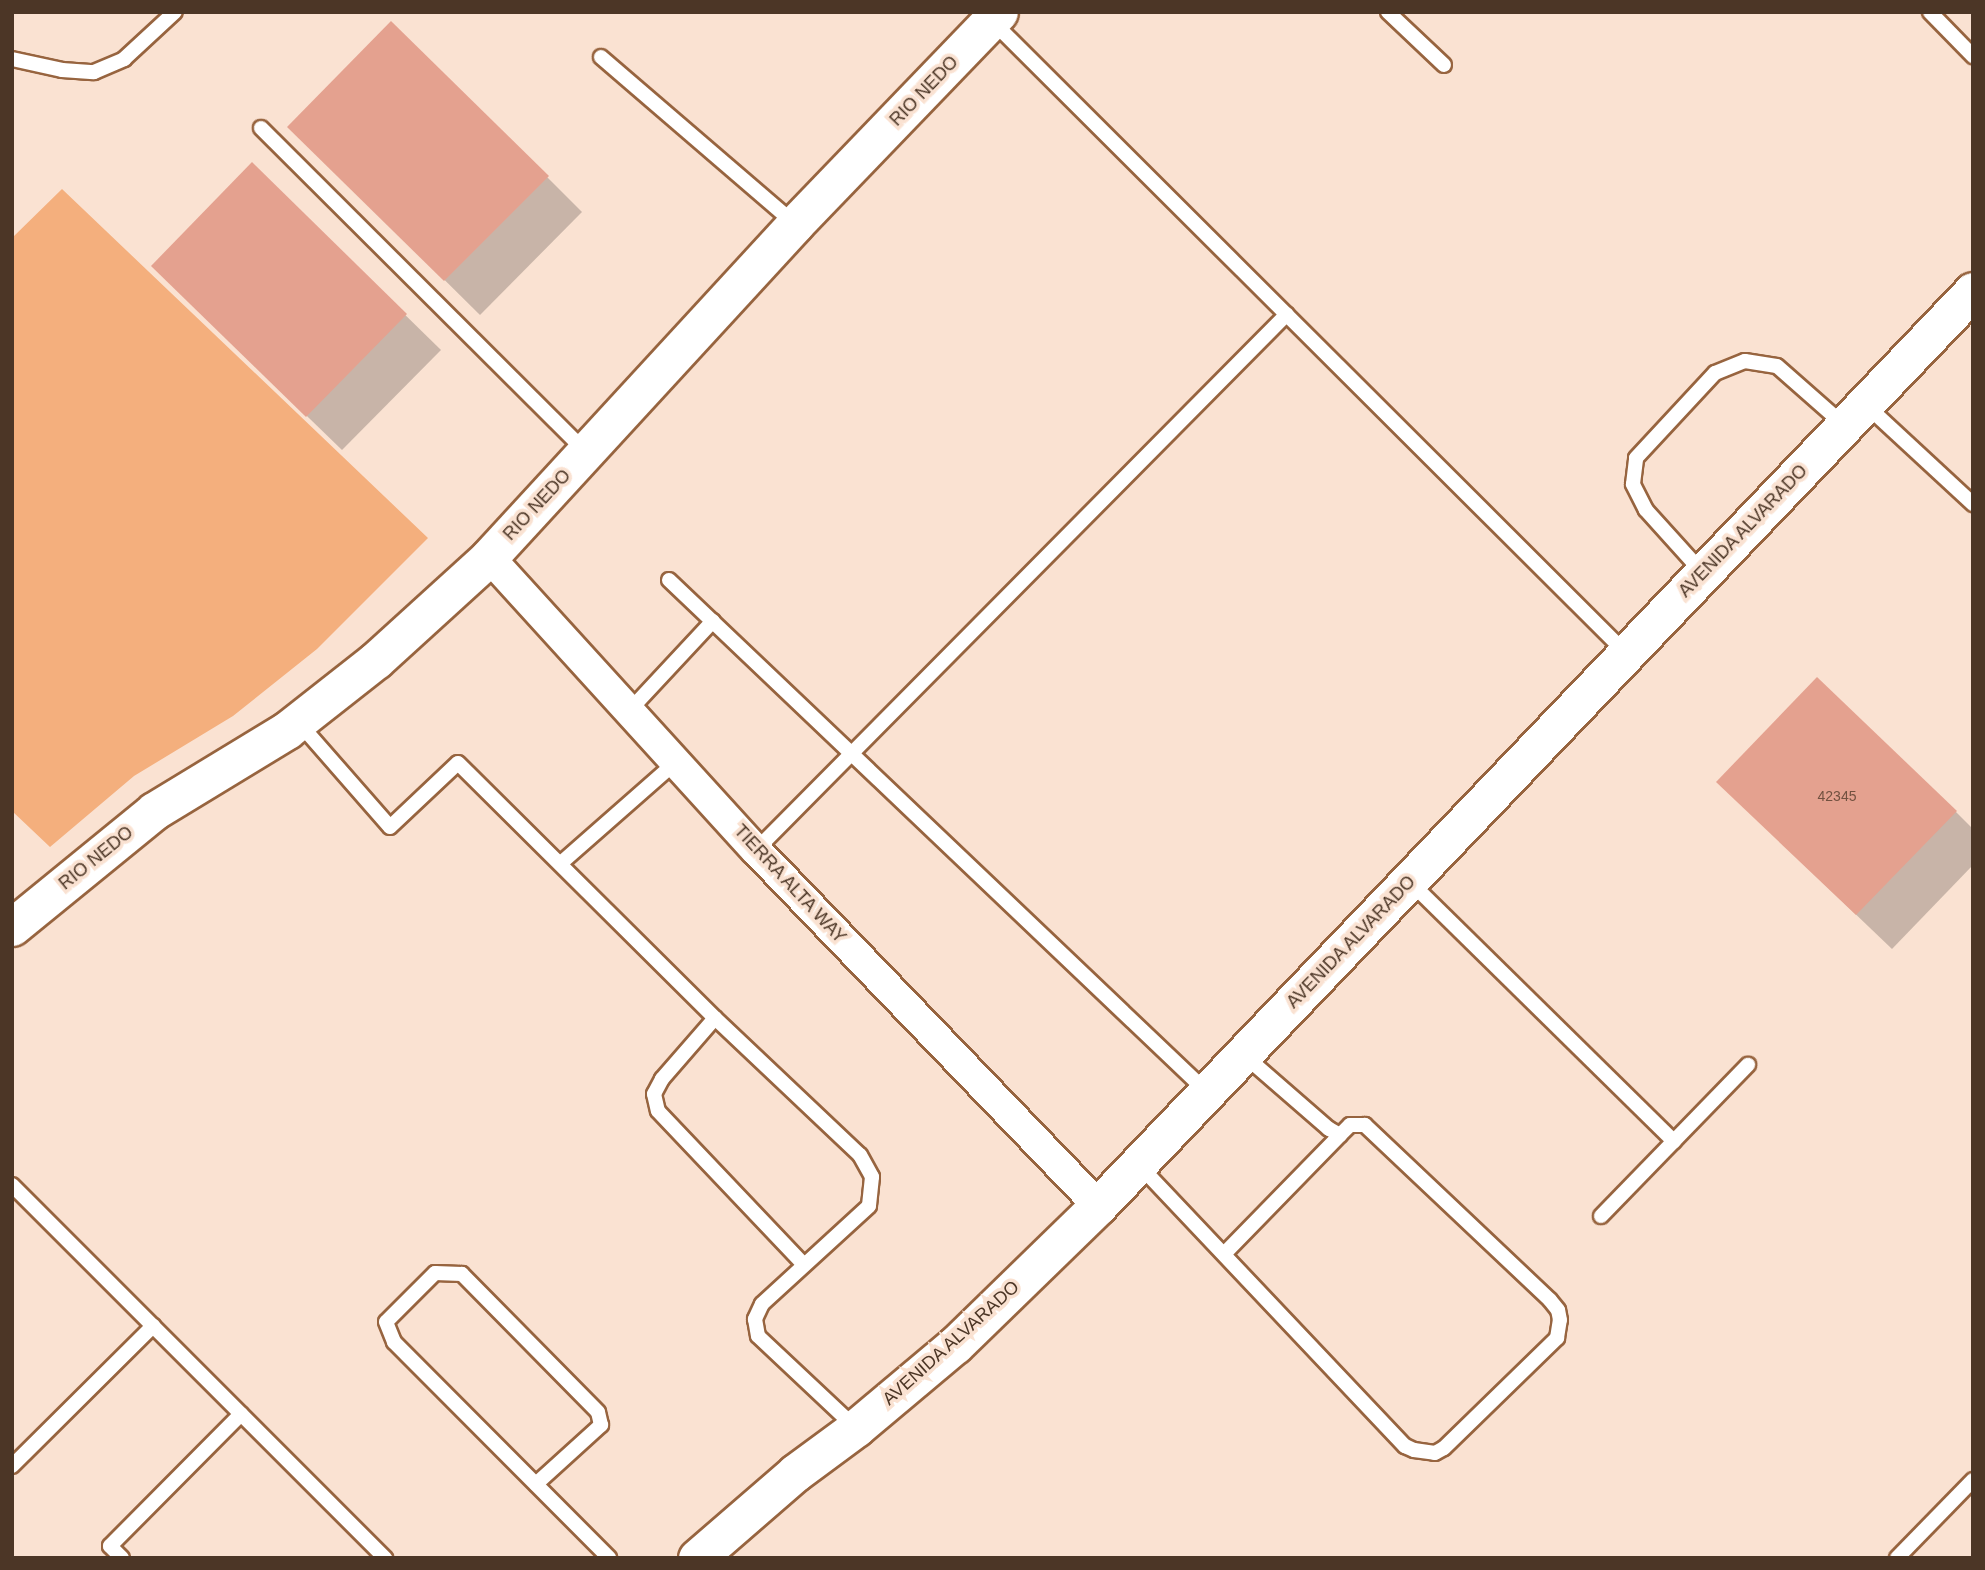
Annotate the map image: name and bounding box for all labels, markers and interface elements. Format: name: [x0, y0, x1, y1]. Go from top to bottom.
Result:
street label: RIO NEDO: [885, 51, 963, 131]
street label: AVENIDA ALVARADO: [1673, 459, 1813, 603]
street label: RIO NEDO: [499, 465, 575, 545]
house number: 42345: [1818, 788, 1856, 804]
street label: TIERRA ALTA WAY: [728, 819, 852, 949]
street label: RIO NEDO: [55, 822, 137, 894]
street label: AVENIDA ALVARADO: [1281, 870, 1421, 1014]
street label: AVENIDA ALVARADO: [878, 1275, 1024, 1411]

